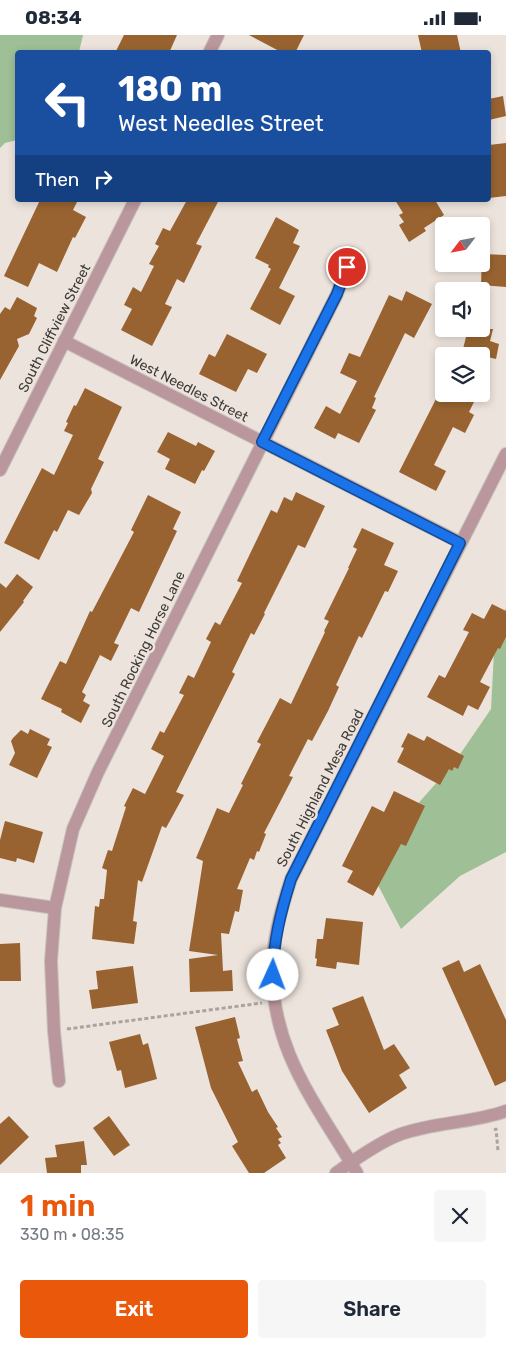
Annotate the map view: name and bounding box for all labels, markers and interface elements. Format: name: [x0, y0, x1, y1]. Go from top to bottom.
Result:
text: 08:34: [25, 6, 82, 29]
text: 180 m: [118, 68, 222, 110]
icon: left: [35, 70, 100, 135]
text: West Needles Street: [118, 110, 324, 137]
icon: right: [89, 165, 117, 193]
text: Then: [35, 168, 79, 191]
north arrow: [435, 217, 490, 273]
map controls: [435, 217, 490, 402]
pin: [326, 246, 368, 288]
icon: arrive: [333, 253, 361, 281]
street label: South Cliffview Street: [15, 261, 94, 395]
button: sound: [435, 282, 490, 337]
button: layers: [435, 347, 490, 402]
street label: West Needles Street: [127, 351, 251, 426]
street label: South Rocking Horse Lane: [98, 568, 189, 730]
street label: South Highland Mesa Road: [273, 707, 368, 870]
position arrow: [246, 948, 298, 1000]
text: 1 min: [20, 1188, 95, 1224]
button: close: [434, 1190, 486, 1242]
text: 330 m · 08:35: [20, 1225, 124, 1244]
button: Exit: [20, 1280, 248, 1338]
button: Share: [258, 1280, 486, 1338]

